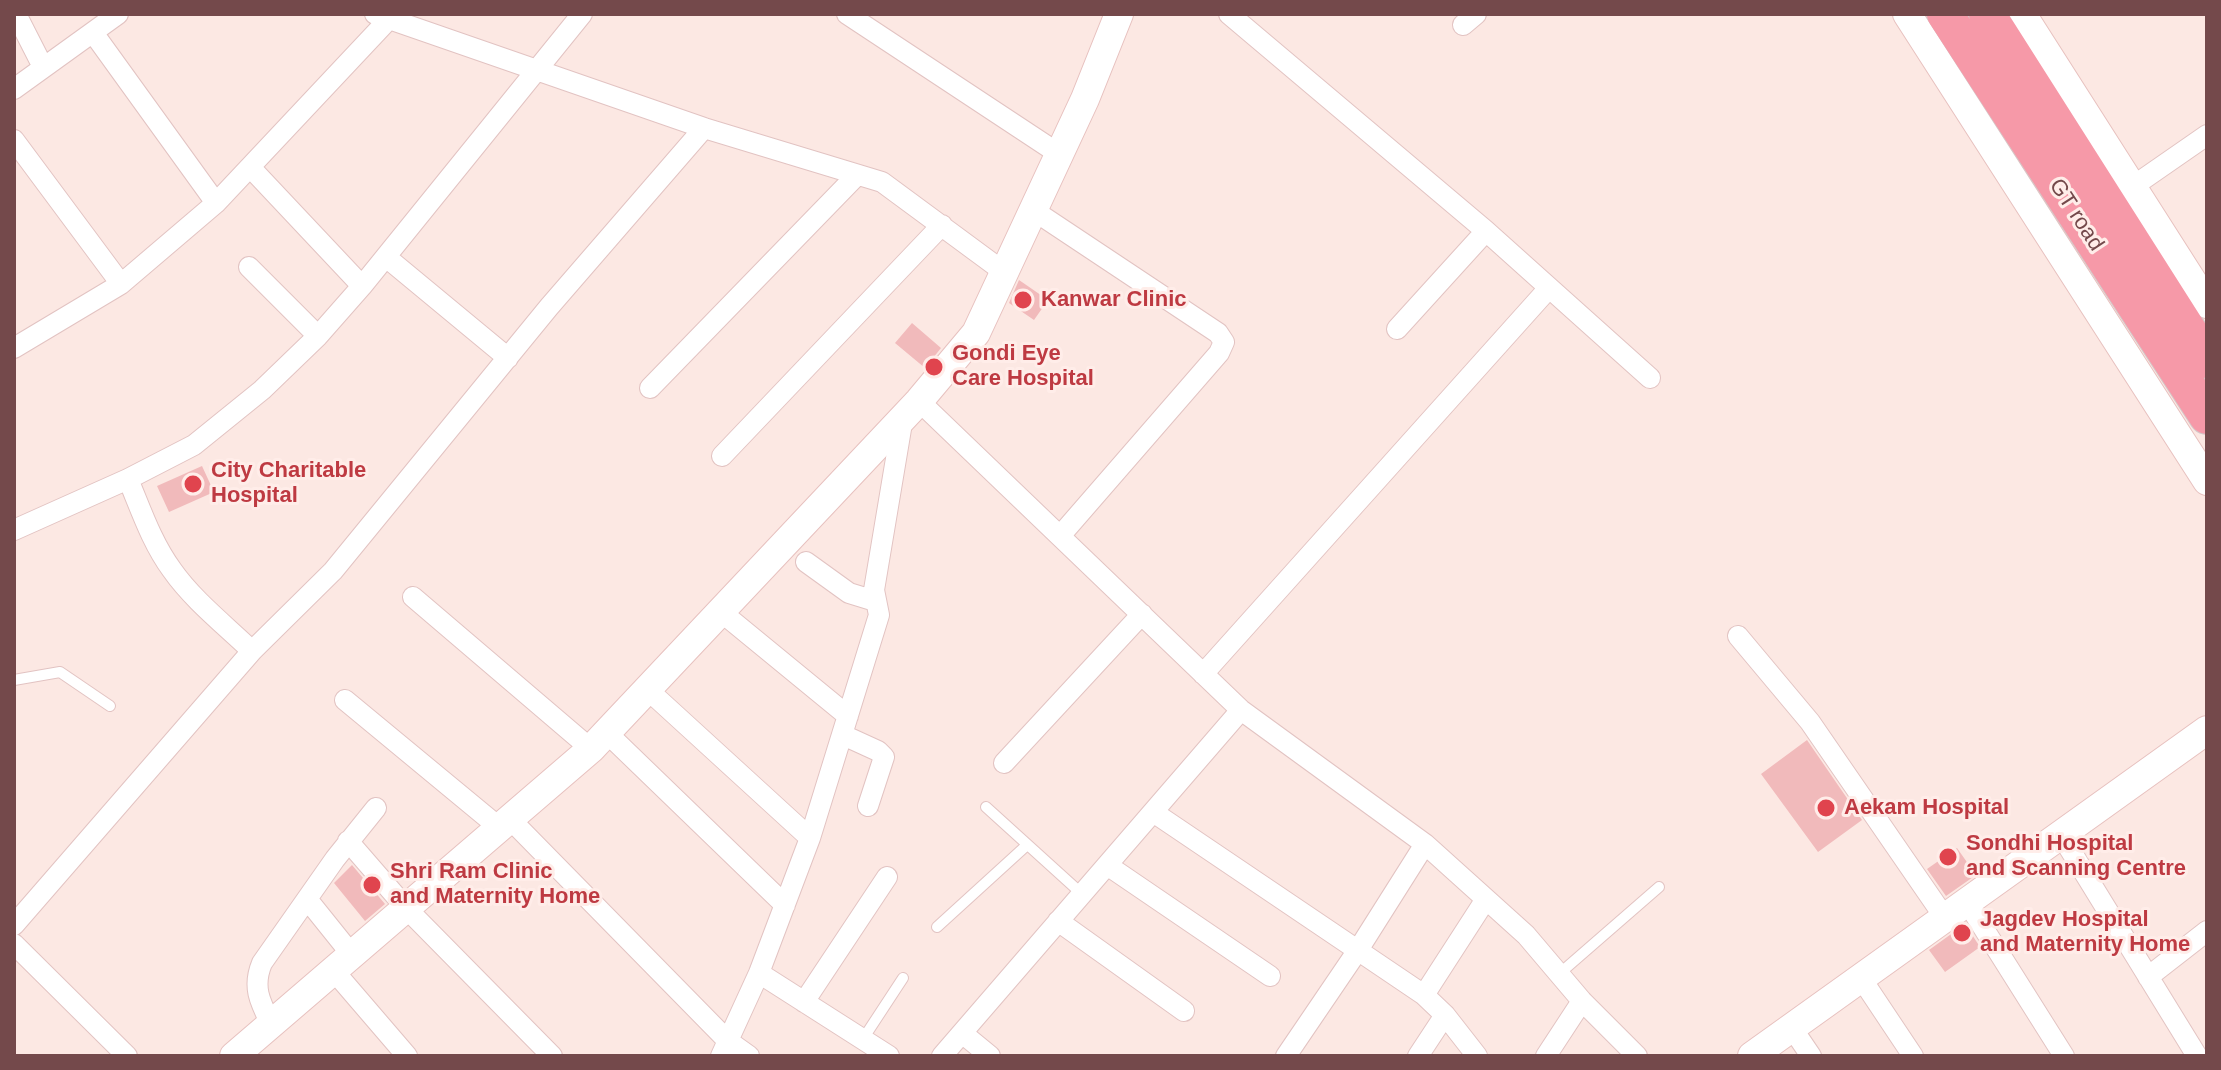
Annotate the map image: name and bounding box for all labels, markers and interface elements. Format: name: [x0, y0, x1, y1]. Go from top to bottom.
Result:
street label: GT road: [2043, 174, 2109, 256]
place label: Kanwar Clinic: [1041, 287, 1186, 313]
marker: Kanwar Clinic: [1012, 289, 1034, 311]
place label: Gondi Eye Care Hospital: [952, 341, 1094, 392]
marker: Gondi Eye Care Hospital: [923, 356, 945, 378]
place label: City Charitable Hospital: [211, 458, 366, 510]
marker: City Charitable Hospital: [182, 473, 204, 495]
place label: Aekam Hospital: [1844, 795, 2009, 821]
marker: Aekam Hospital: [1815, 797, 1837, 819]
place label: Sondhi Hospital and Scanning Centre: [1966, 831, 2186, 882]
marker: Sondhi Hospital and Scanning Centre: [1937, 846, 1959, 868]
place label: Shri Ram Clinic and Maternity Home: [390, 859, 600, 910]
marker: Shri Ram Clinic and Maternity Home: [361, 874, 383, 896]
place label: Jagdev Hospital and Maternity Home: [1980, 907, 2190, 958]
marker: Jagdev Hospital and Maternity Home: [1951, 922, 1973, 944]

